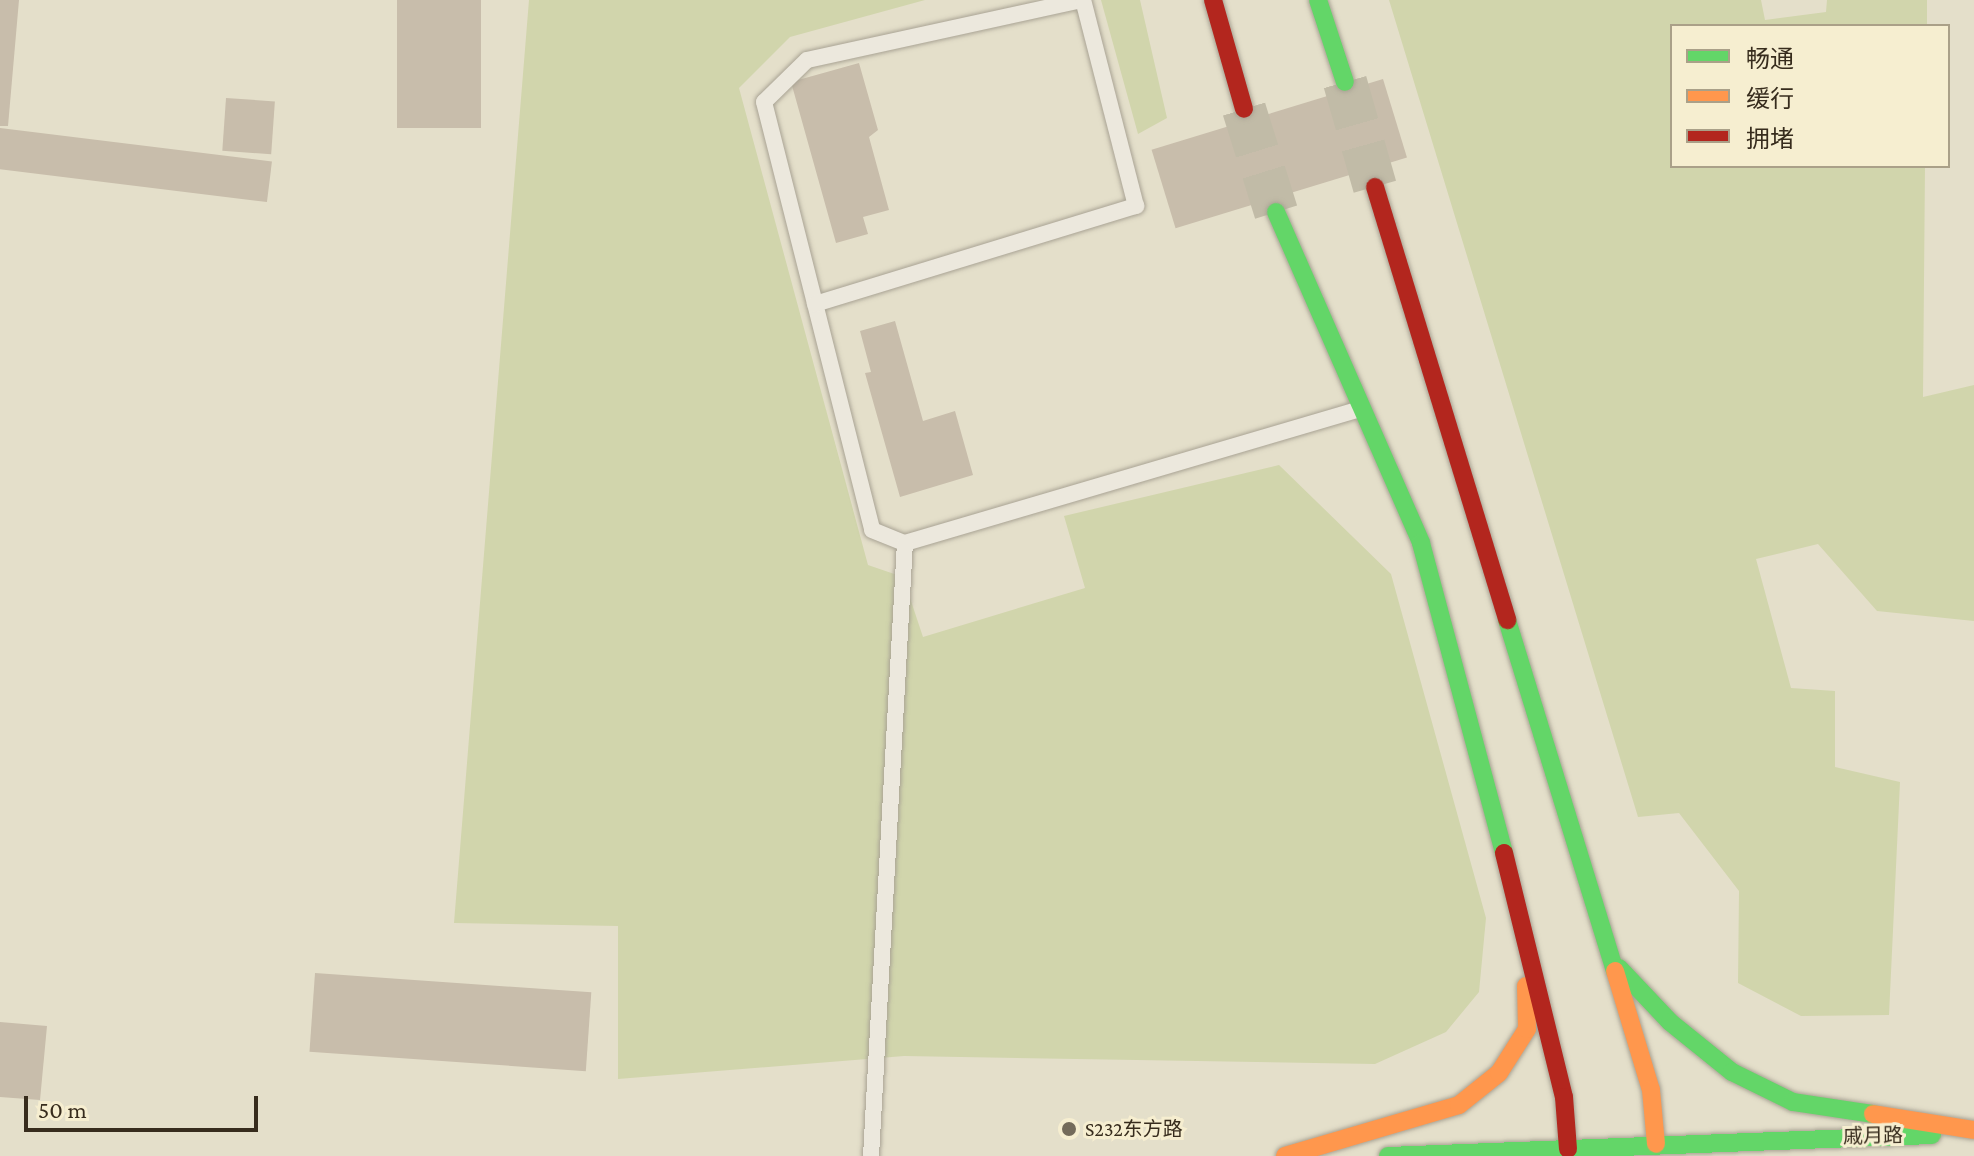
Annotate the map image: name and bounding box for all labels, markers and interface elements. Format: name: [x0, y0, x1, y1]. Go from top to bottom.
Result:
legend: [1670, 24, 1950, 168]
text: 畅通: [1746, 45, 1794, 72]
text: 缓行: [1746, 85, 1794, 112]
text: 拥堵: [1746, 125, 1794, 152]
scale bar: [28, 1080, 262, 1130]
text: 50 m: [38, 1096, 87, 1123]
place label: S232东方路: [1085, 1117, 1183, 1141]
marker: S232东方路: [1060, 1120, 1078, 1138]
street label: 戚月路: [1843, 1123, 1903, 1149]

